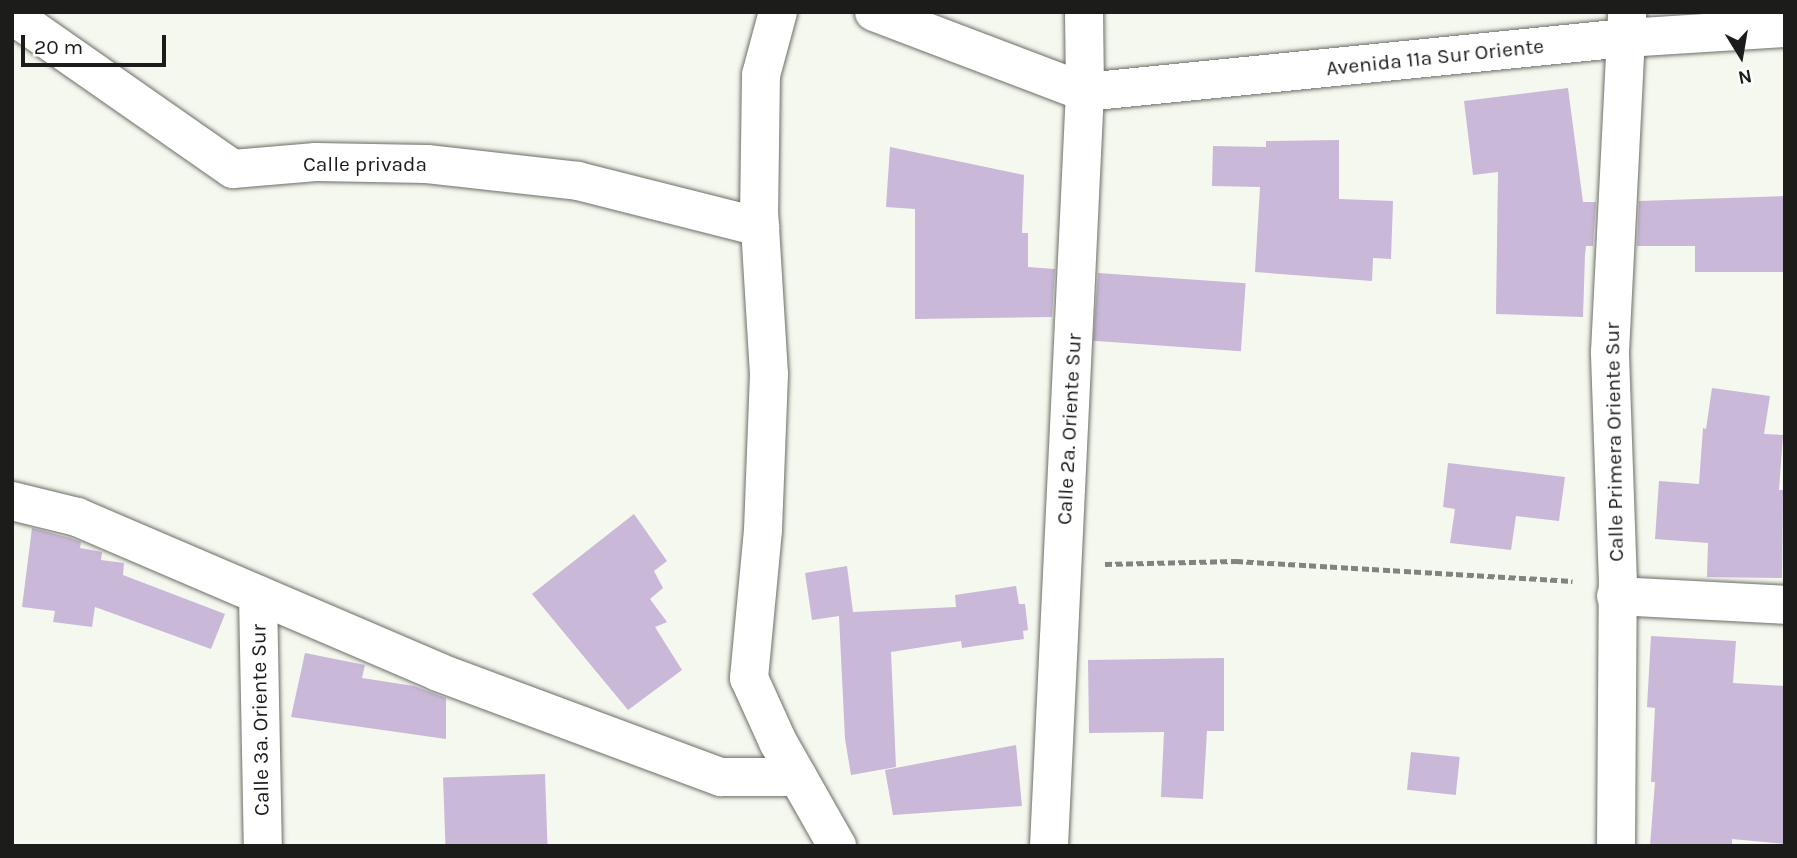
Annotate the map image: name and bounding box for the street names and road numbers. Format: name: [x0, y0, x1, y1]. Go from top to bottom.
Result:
street label: Avenida 11a Sur Oriente: [1325, 33, 1545, 81]
street label: Calle privada: [303, 151, 427, 177]
street label: Calle Primera Oriente Sur: [1599, 322, 1629, 562]
street label: Calle 2a. Oriente Sur: [1051, 332, 1087, 526]
street label: Calle 3a. Oriente Sur: [246, 624, 274, 816]

